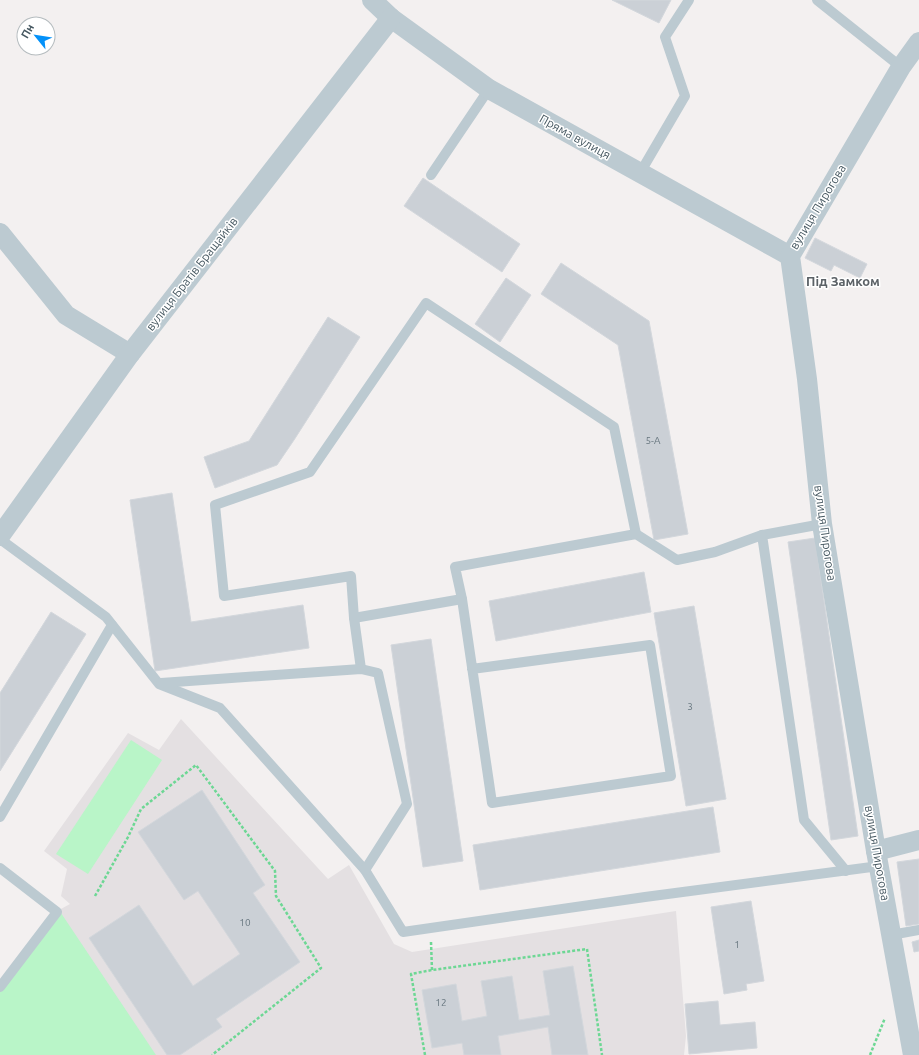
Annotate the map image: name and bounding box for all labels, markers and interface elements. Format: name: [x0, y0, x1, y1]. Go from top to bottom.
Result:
north arrow: [16, 16, 56, 56]
text: Пн: [19, 22, 36, 40]
street label: Пряма вулиця: [537, 112, 613, 161]
street label: вулиця Пирогова: [787, 162, 848, 251]
street label: вулиця Братів Бращайків: [143, 214, 240, 333]
district label: Під Замком: [806, 274, 880, 288]
house number: 5-А: [645, 435, 661, 446]
street label: вулиця Пирогова: [812, 484, 839, 582]
house number: 3: [687, 701, 693, 712]
street label: вулиця Пирогова: [863, 804, 892, 902]
house number: 10: [239, 917, 251, 928]
house number: 1: [734, 939, 740, 950]
house number: 12: [435, 997, 447, 1008]

